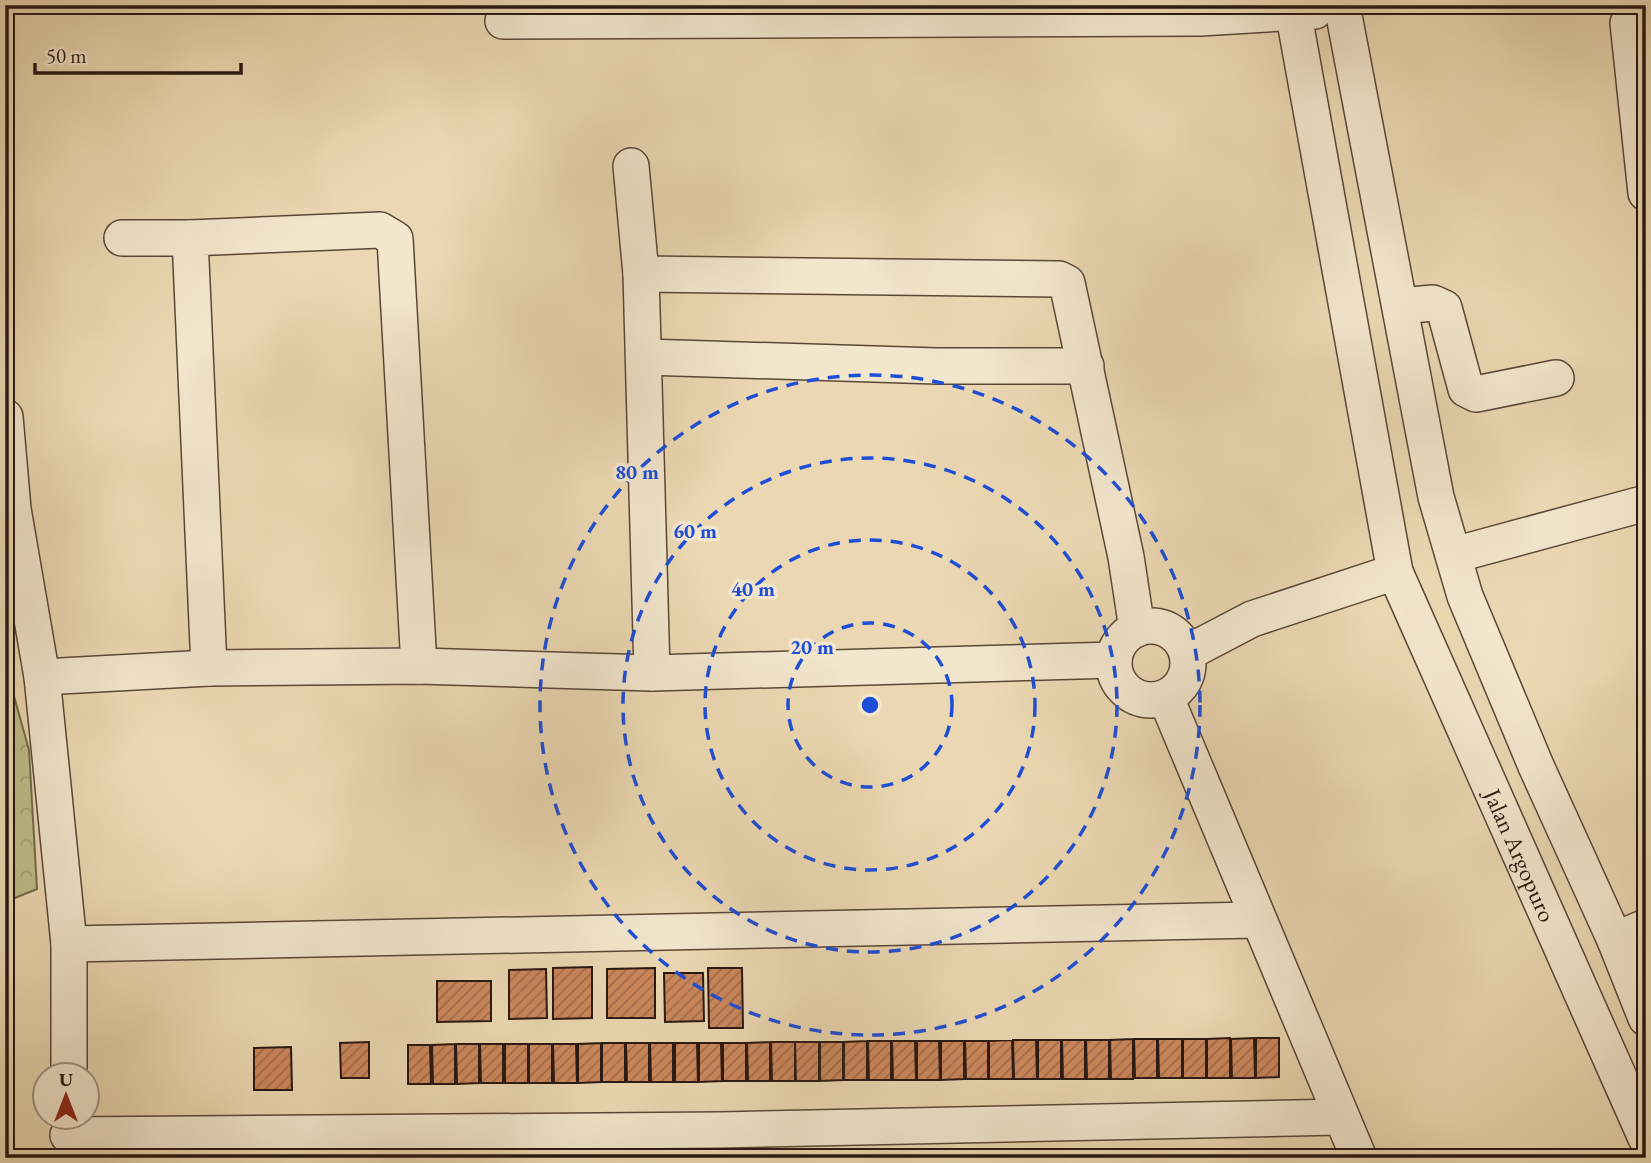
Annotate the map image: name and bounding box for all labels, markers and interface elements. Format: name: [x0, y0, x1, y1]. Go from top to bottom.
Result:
scale bar: [35, 32, 242, 76]
text: 50 m: [46, 42, 87, 69]
text: 80 m: [615, 458, 659, 485]
text: 60 m: [673, 517, 717, 544]
text: 40 m: [731, 575, 775, 602]
text: 20 m: [790, 633, 834, 660]
centre of rings: [858, 693, 882, 717]
street label: Jalan Argopuro: [1477, 782, 1564, 927]
north arrow: [32, 1062, 102, 1132]
text: U: [59, 1067, 73, 1092]

